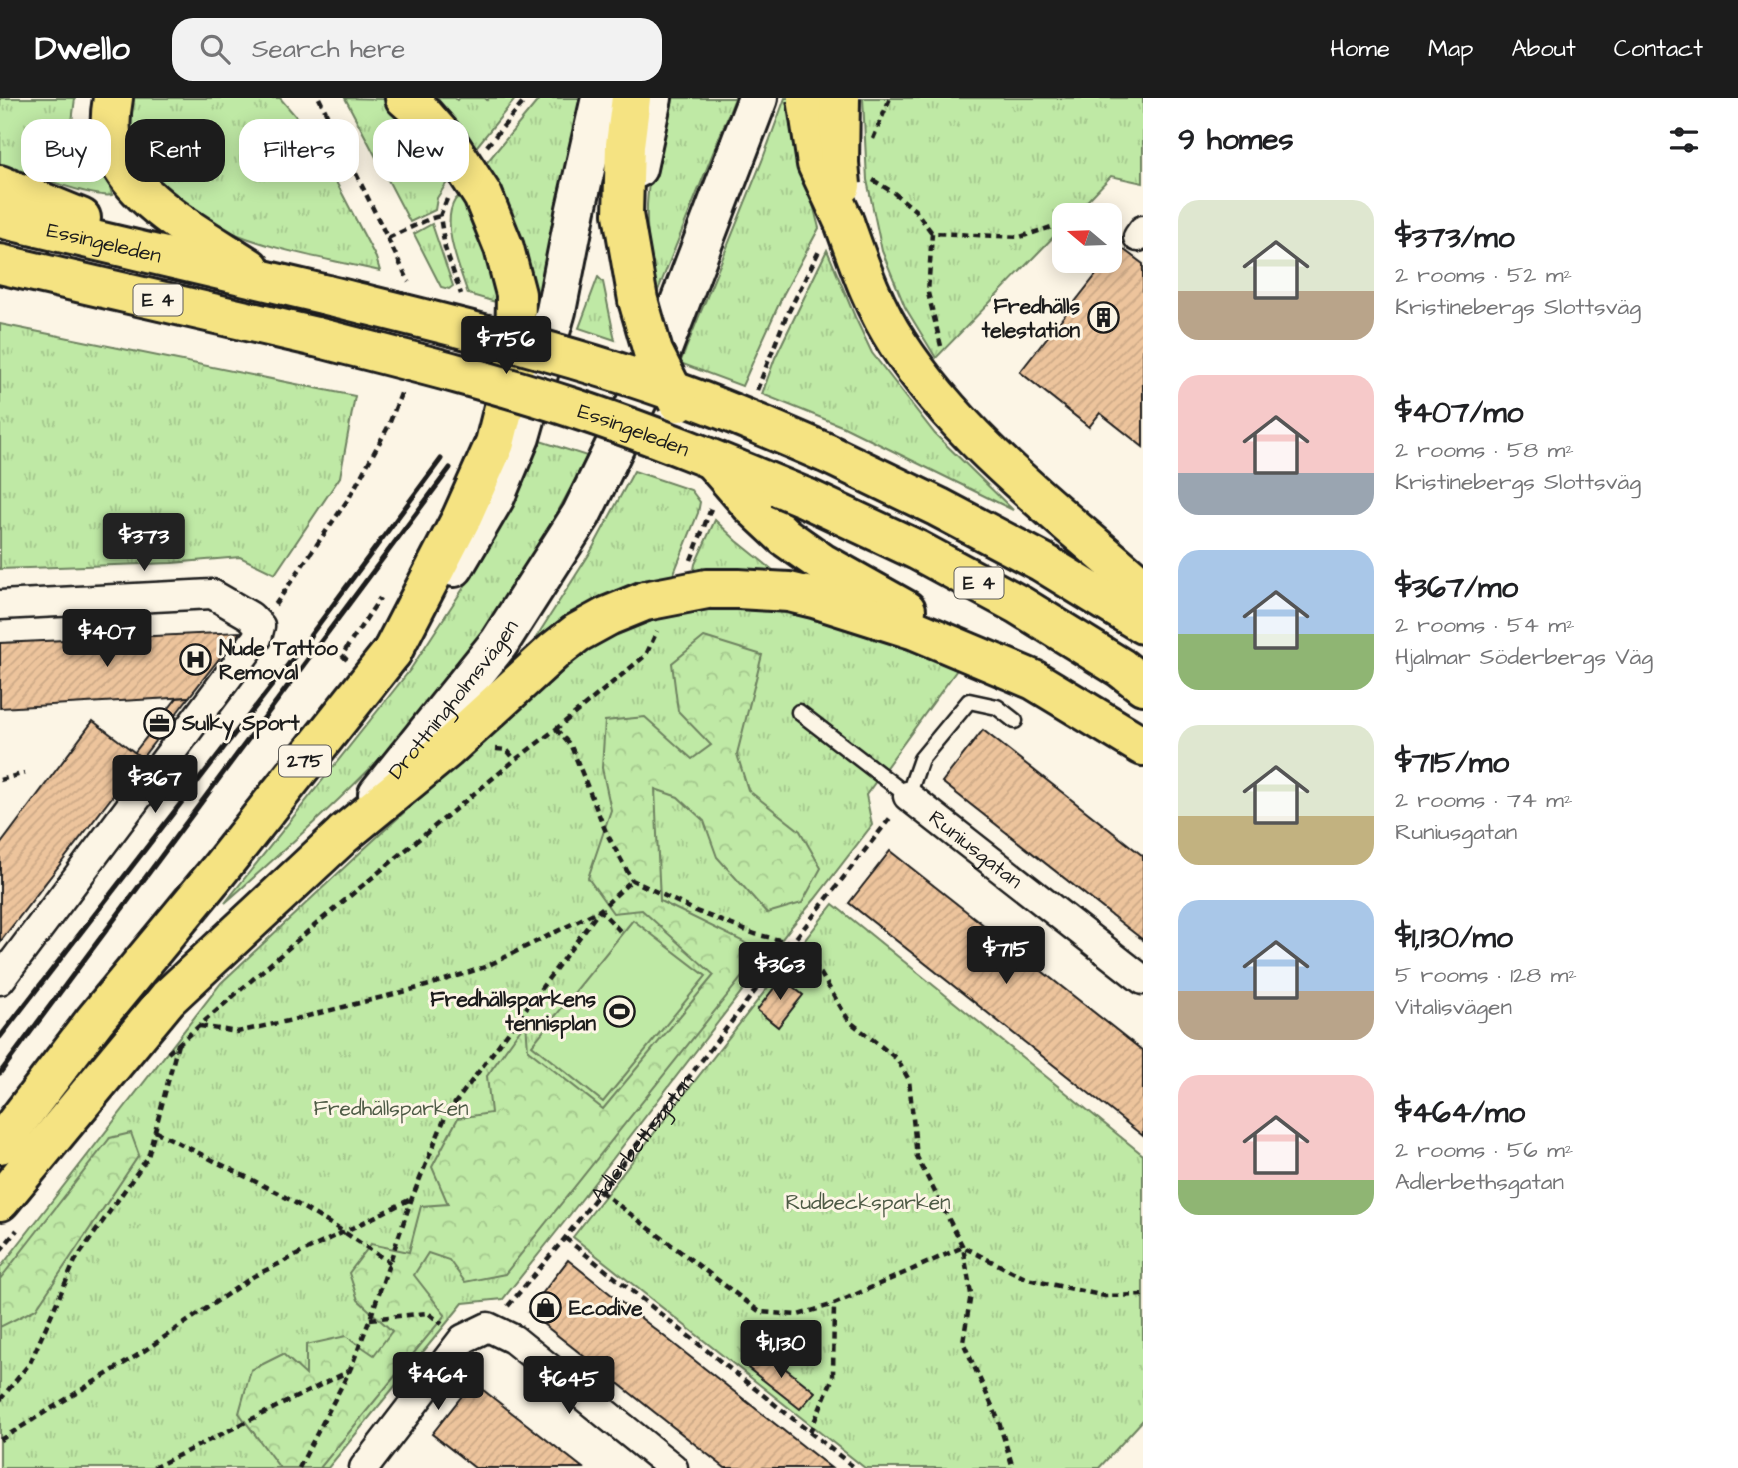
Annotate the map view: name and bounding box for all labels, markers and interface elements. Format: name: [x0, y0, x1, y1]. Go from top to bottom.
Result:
search box: [172, 18, 662, 81]
text: Dwello: [35, 26, 130, 72]
icon: search: [196, 30, 234, 68]
text: Search here: [252, 31, 405, 67]
text: Home: [1330, 32, 1390, 66]
text: Map: [1428, 32, 1473, 66]
text: About: [1511, 32, 1576, 66]
text: Contact: [1614, 32, 1703, 66]
chip: Buy: [21, 119, 111, 182]
chip: Rent: [125, 119, 225, 182]
chip: Filters: [239, 119, 359, 182]
chip: New: [373, 119, 469, 182]
text: 9 homes: [1178, 119, 1293, 161]
icon: filters: [1665, 121, 1703, 159]
north arrow: [1052, 203, 1122, 273]
map controls: [1052, 203, 1122, 273]
street label: Essingeleden: [44, 215, 164, 270]
text: $373/mo: [1395, 217, 1515, 259]
icon: home: [1234, 228, 1318, 312]
text: 2 rooms · 52 m²: [1395, 259, 1572, 291]
road number: E 4: [134, 284, 182, 316]
text: Kristinebergs Slottsväg: [1395, 291, 1641, 323]
place label: Fredhälls telestation: [981, 292, 1080, 345]
building icon: Fredhälls telestation: [1086, 301, 1120, 335]
pin: $756: [465, 316, 547, 376]
text: $756: [477, 323, 535, 355]
text: $407/mo: [1395, 392, 1523, 434]
street label: Essingeleden: [574, 396, 694, 463]
icon: home: [1234, 403, 1318, 487]
text: 2 rooms · 58 m²: [1395, 434, 1574, 466]
text: Kristinebergs Slottsväg: [1395, 466, 1641, 498]
pin: $373: [103, 514, 185, 573]
text: $373: [119, 520, 169, 552]
text: $367/mo: [1395, 567, 1518, 609]
road number: E 4: [954, 568, 1004, 598]
icon: home: [1234, 578, 1318, 662]
text: 2 rooms · 54 m²: [1395, 609, 1575, 641]
pin: $407: [66, 610, 148, 669]
street label: Drottningholmsvägen: [381, 614, 525, 785]
text: $407: [78, 616, 136, 648]
place label: Nude Tattoo Removal: [219, 634, 338, 687]
text: Hjalmar Söderbergs Väg: [1395, 641, 1653, 673]
hospital icon: Nude Tattoo Removal: [179, 643, 213, 677]
office icon: Sulky Sport: [142, 706, 176, 740]
place label: Sulky Sport: [181, 709, 300, 741]
text: $715/mo: [1395, 742, 1509, 784]
road number: 275: [279, 746, 331, 776]
icon: home: [1234, 753, 1318, 837]
pin: $367: [114, 756, 196, 815]
text: $367: [128, 762, 182, 794]
text: 2 rooms · 74 m²: [1395, 784, 1573, 816]
street label: Runiusgatan: [923, 803, 1029, 895]
text: Runiusgatan: [1395, 816, 1517, 848]
text: $1,130/mo: [1395, 917, 1513, 959]
pin: $715: [965, 926, 1047, 986]
icon: home: [1234, 928, 1318, 1012]
text: $715: [983, 933, 1029, 965]
pin: $363: [739, 942, 821, 1002]
text: $363: [755, 949, 805, 981]
text: 5 rooms · 128 m²: [1395, 959, 1577, 991]
place label: Fredhällsparkens tennisplan: [430, 985, 596, 1039]
text: Vitalisvägen: [1395, 991, 1512, 1023]
sports icon: Fredhällsparkens tennisplan: [602, 994, 636, 1028]
street label: Adlerbethsgatan: [583, 1068, 701, 1208]
text: $464/mo: [1395, 1092, 1525, 1134]
park label: Fredhällsparken: [313, 1094, 469, 1124]
icon: home: [1234, 1103, 1318, 1187]
text: 2 rooms · 56 m²: [1395, 1134, 1573, 1166]
text: Adlerbethsgatan: [1395, 1166, 1564, 1198]
park label: Rudbecksparken: [785, 1188, 951, 1218]
shop icon: Ecodive: [529, 1291, 563, 1325]
place label: Ecodive: [569, 1294, 643, 1323]
pin: $1,130: [724, 1320, 838, 1380]
text: $1,130: [757, 1327, 806, 1359]
pin: $464: [397, 1352, 479, 1412]
pin: $645: [528, 1356, 610, 1416]
text: $464: [409, 1359, 467, 1391]
text: $645: [539, 1363, 599, 1395]

